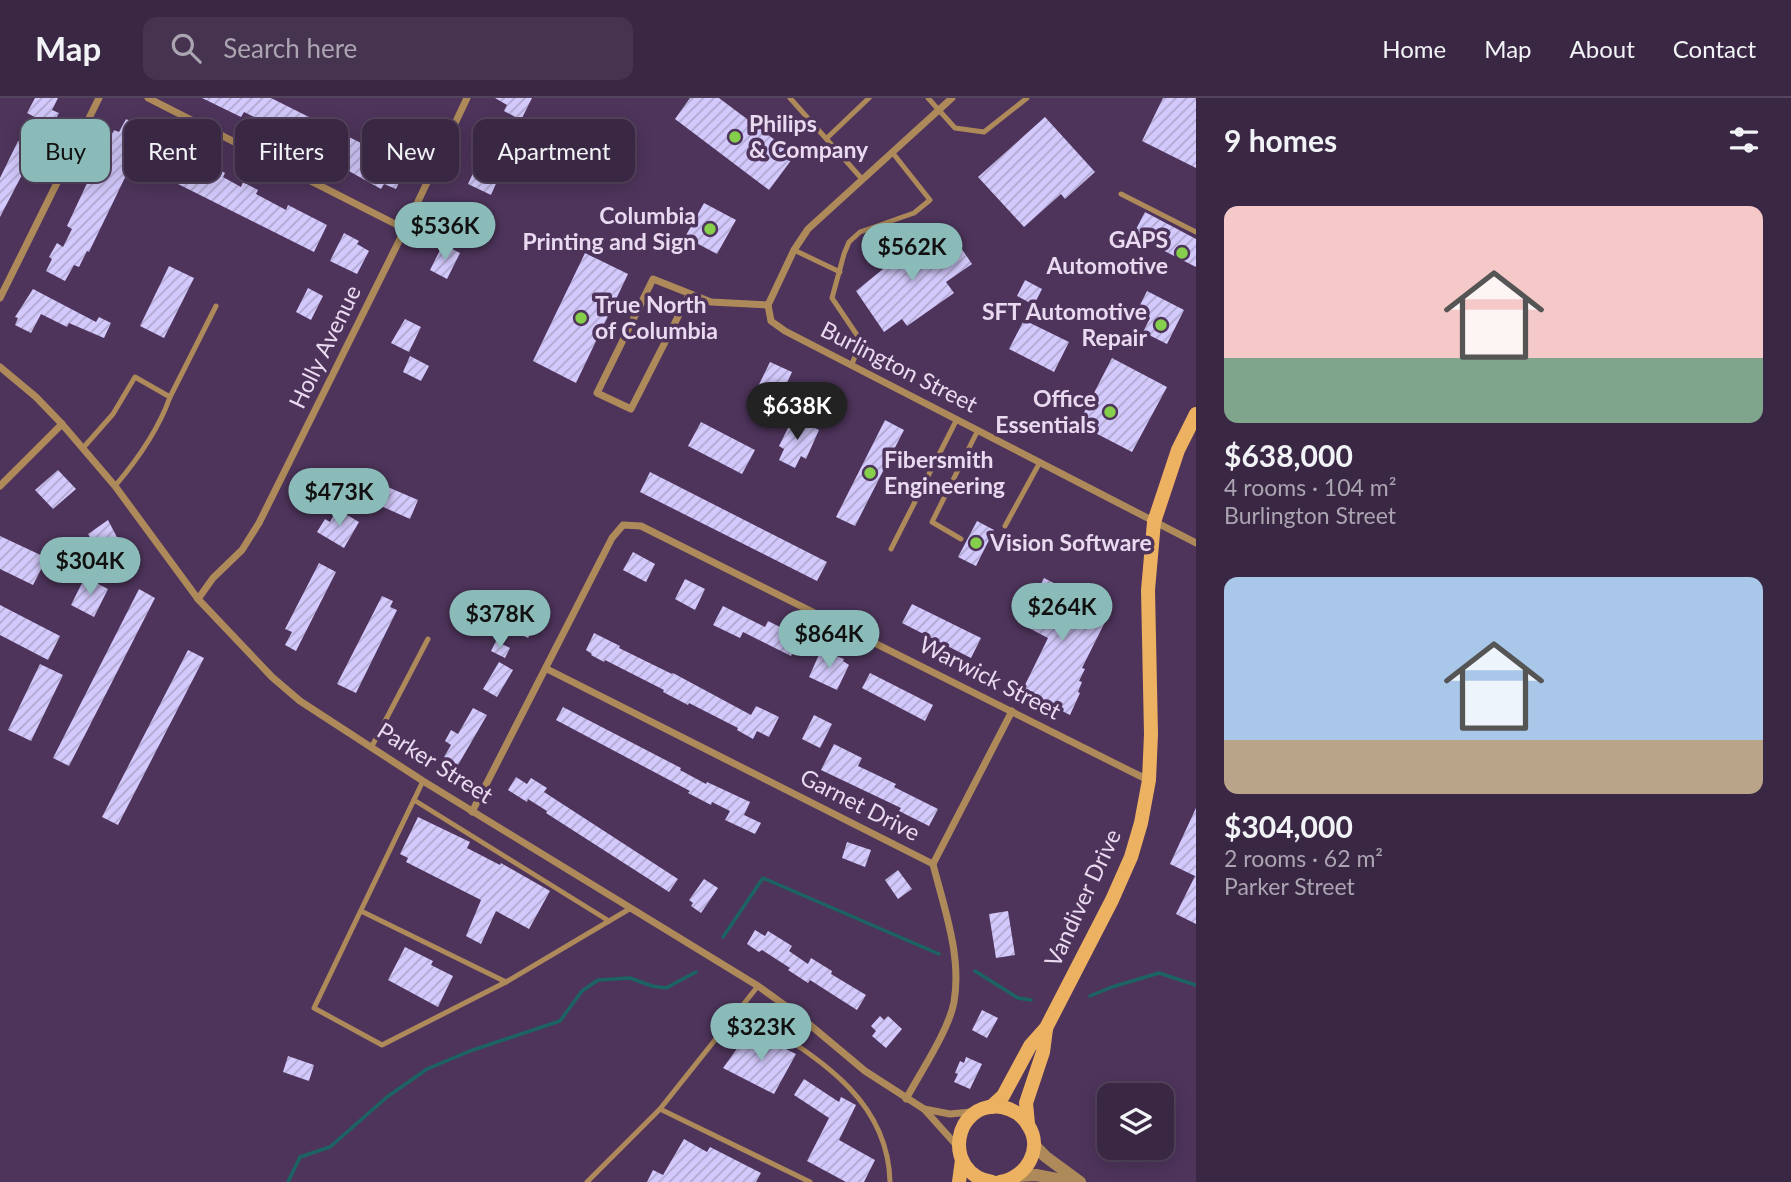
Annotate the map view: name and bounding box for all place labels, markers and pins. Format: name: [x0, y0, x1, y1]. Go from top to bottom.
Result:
place label: Philips & Company: [749, 109, 869, 163]
marker: Philips & Company: [727, 129, 743, 145]
place label: Columbia Printing and Sign: [522, 201, 696, 255]
pin: $536K: [396, 202, 494, 262]
marker: Columbia Printing and Sign: [702, 221, 718, 237]
pin: $562K: [863, 223, 961, 283]
place label: GAPS Automotive: [1046, 225, 1168, 279]
marker: GAPS Automotive: [1174, 245, 1190, 261]
place label: True North of Columbia: [595, 290, 718, 344]
place label: SFT Automotive Repair: [982, 297, 1147, 351]
marker: True North of Columbia: [573, 310, 589, 326]
marker: SFT Automotive Repair: [1153, 317, 1169, 333]
pin: $638K: [748, 382, 846, 442]
place label: Office Essentials: [995, 384, 1096, 438]
marker: Office Essentials: [1102, 404, 1118, 420]
place label: Fibersmith Engineering: [884, 445, 1005, 499]
marker: Fibersmith Engineering: [862, 465, 878, 481]
pin: $473K: [290, 468, 388, 528]
place label: Vision Software: [989, 528, 1152, 556]
marker: Vision Software: [968, 535, 984, 551]
pin: $304K: [41, 538, 139, 597]
pin: $264K: [1013, 584, 1111, 643]
pin: $378K: [451, 590, 549, 650]
pin: $864K: [780, 610, 878, 670]
pin: $323K: [712, 1004, 810, 1063]

